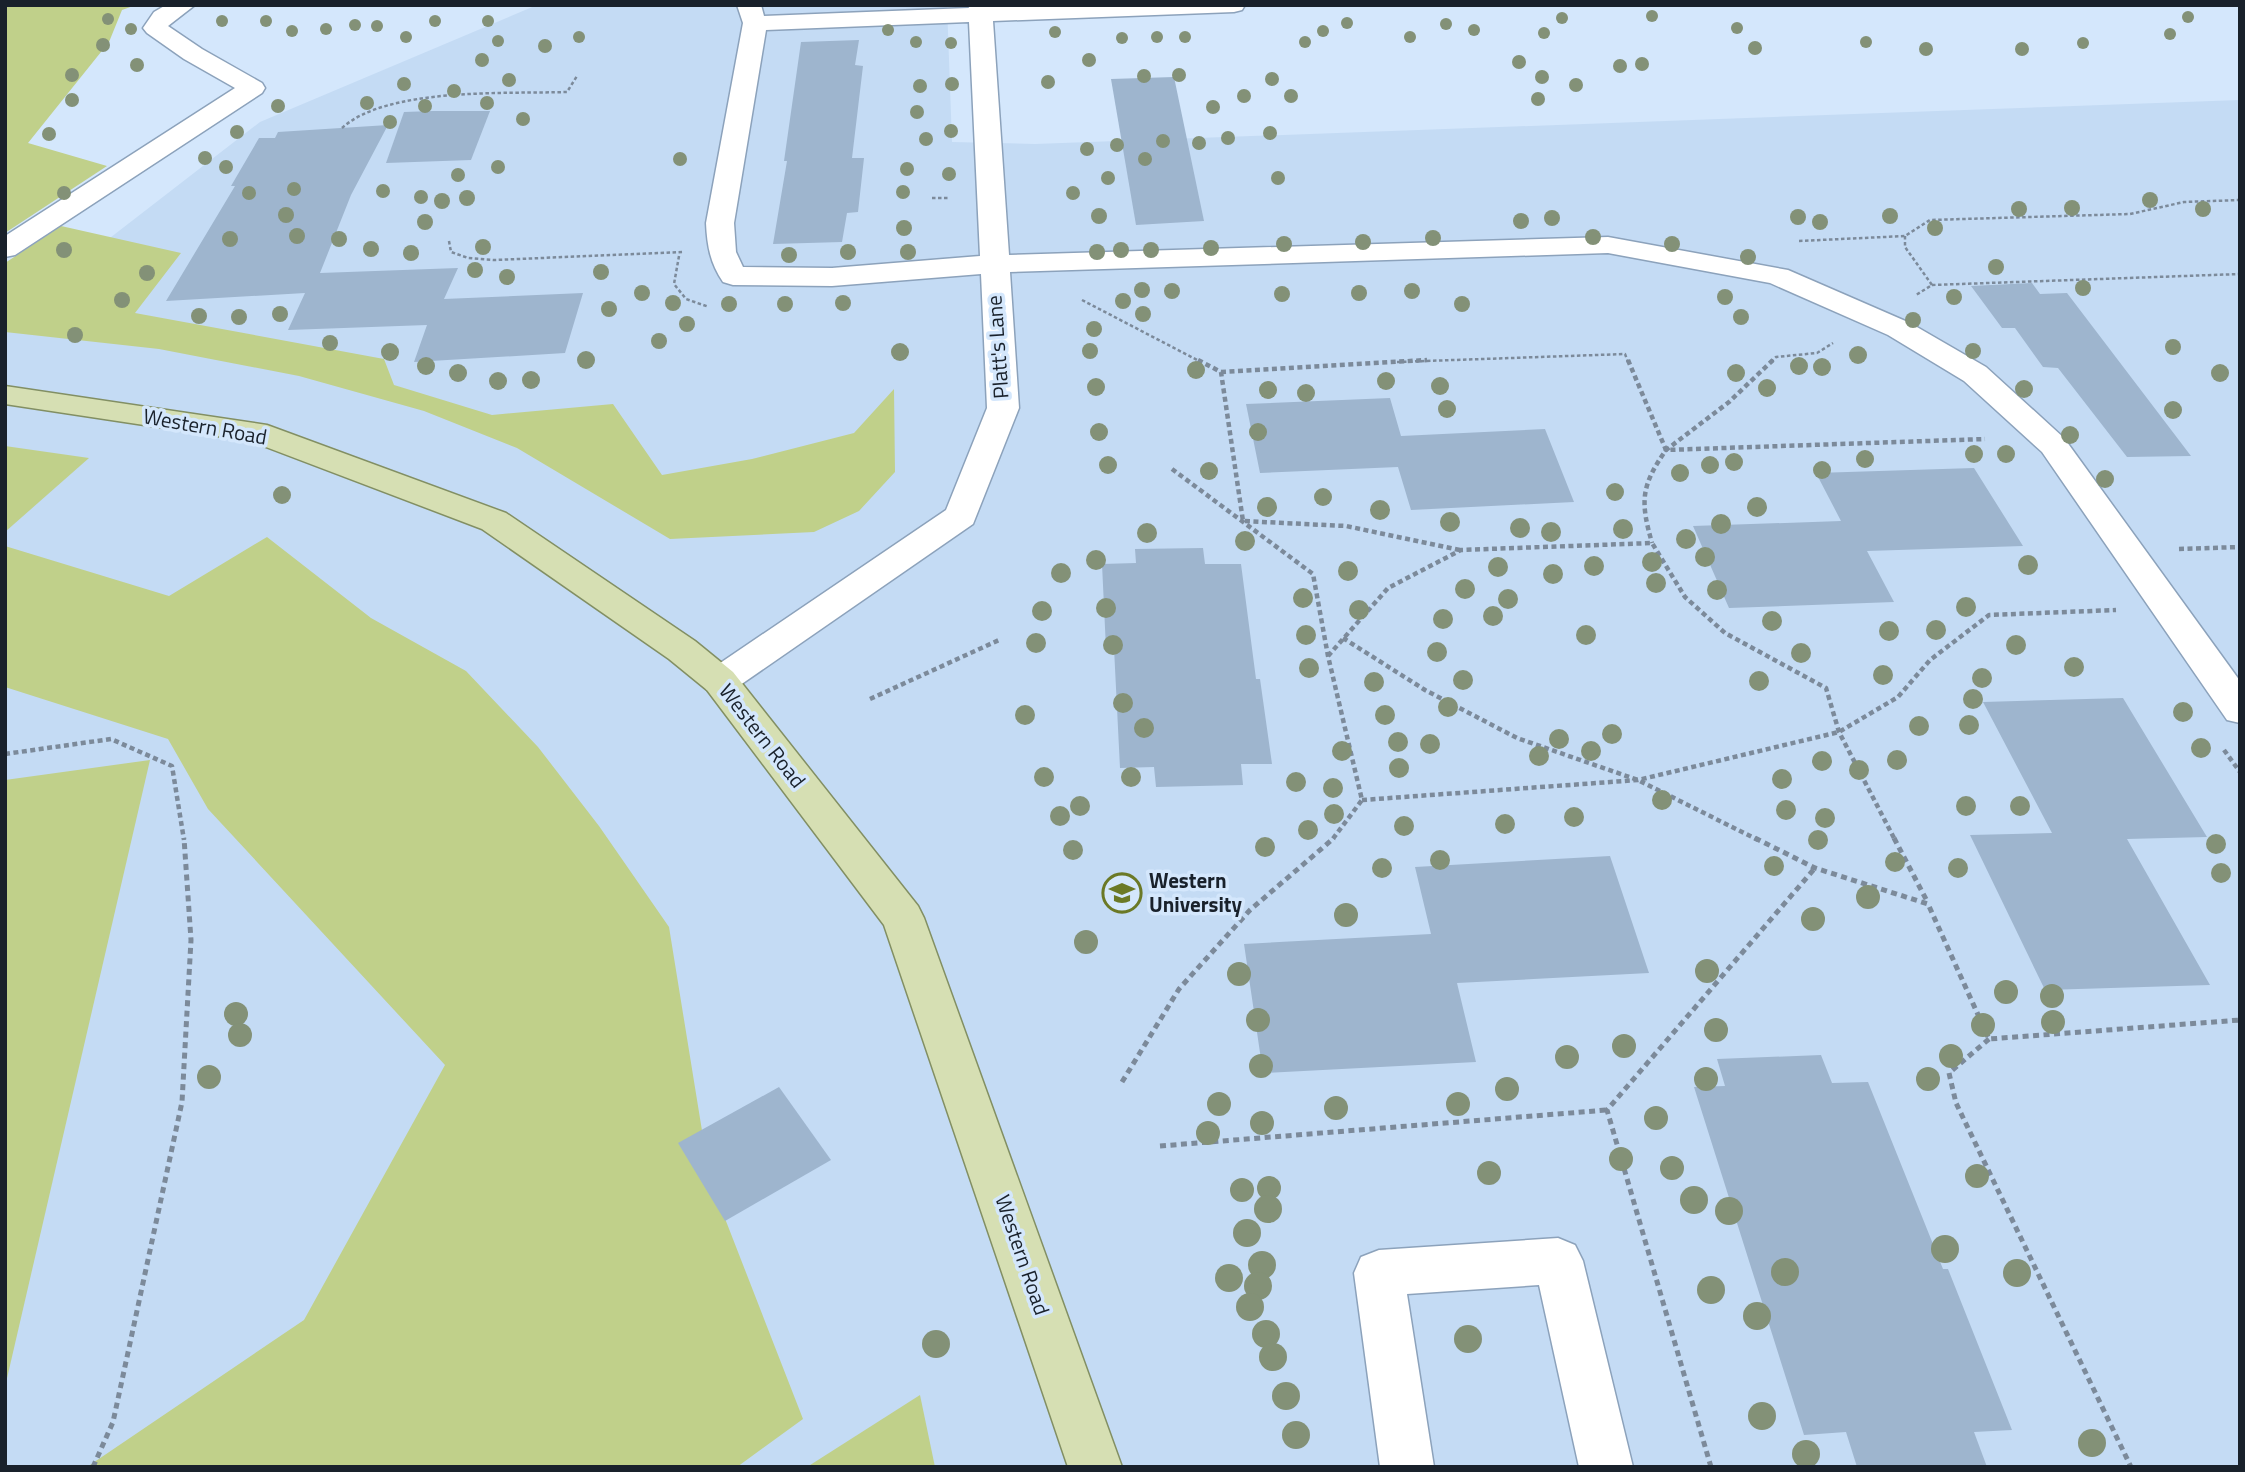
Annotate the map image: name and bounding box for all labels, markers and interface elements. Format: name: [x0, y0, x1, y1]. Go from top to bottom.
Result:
street label: Platt's Lane: [977, 294, 1017, 400]
street label: Western Road: [141, 399, 270, 453]
street label: Western Road: [712, 676, 814, 795]
place label: Western University: [1149, 864, 1242, 920]
school or university icon: Western University: [1101, 872, 1143, 914]
street label: Western Road: [987, 1190, 1058, 1319]

